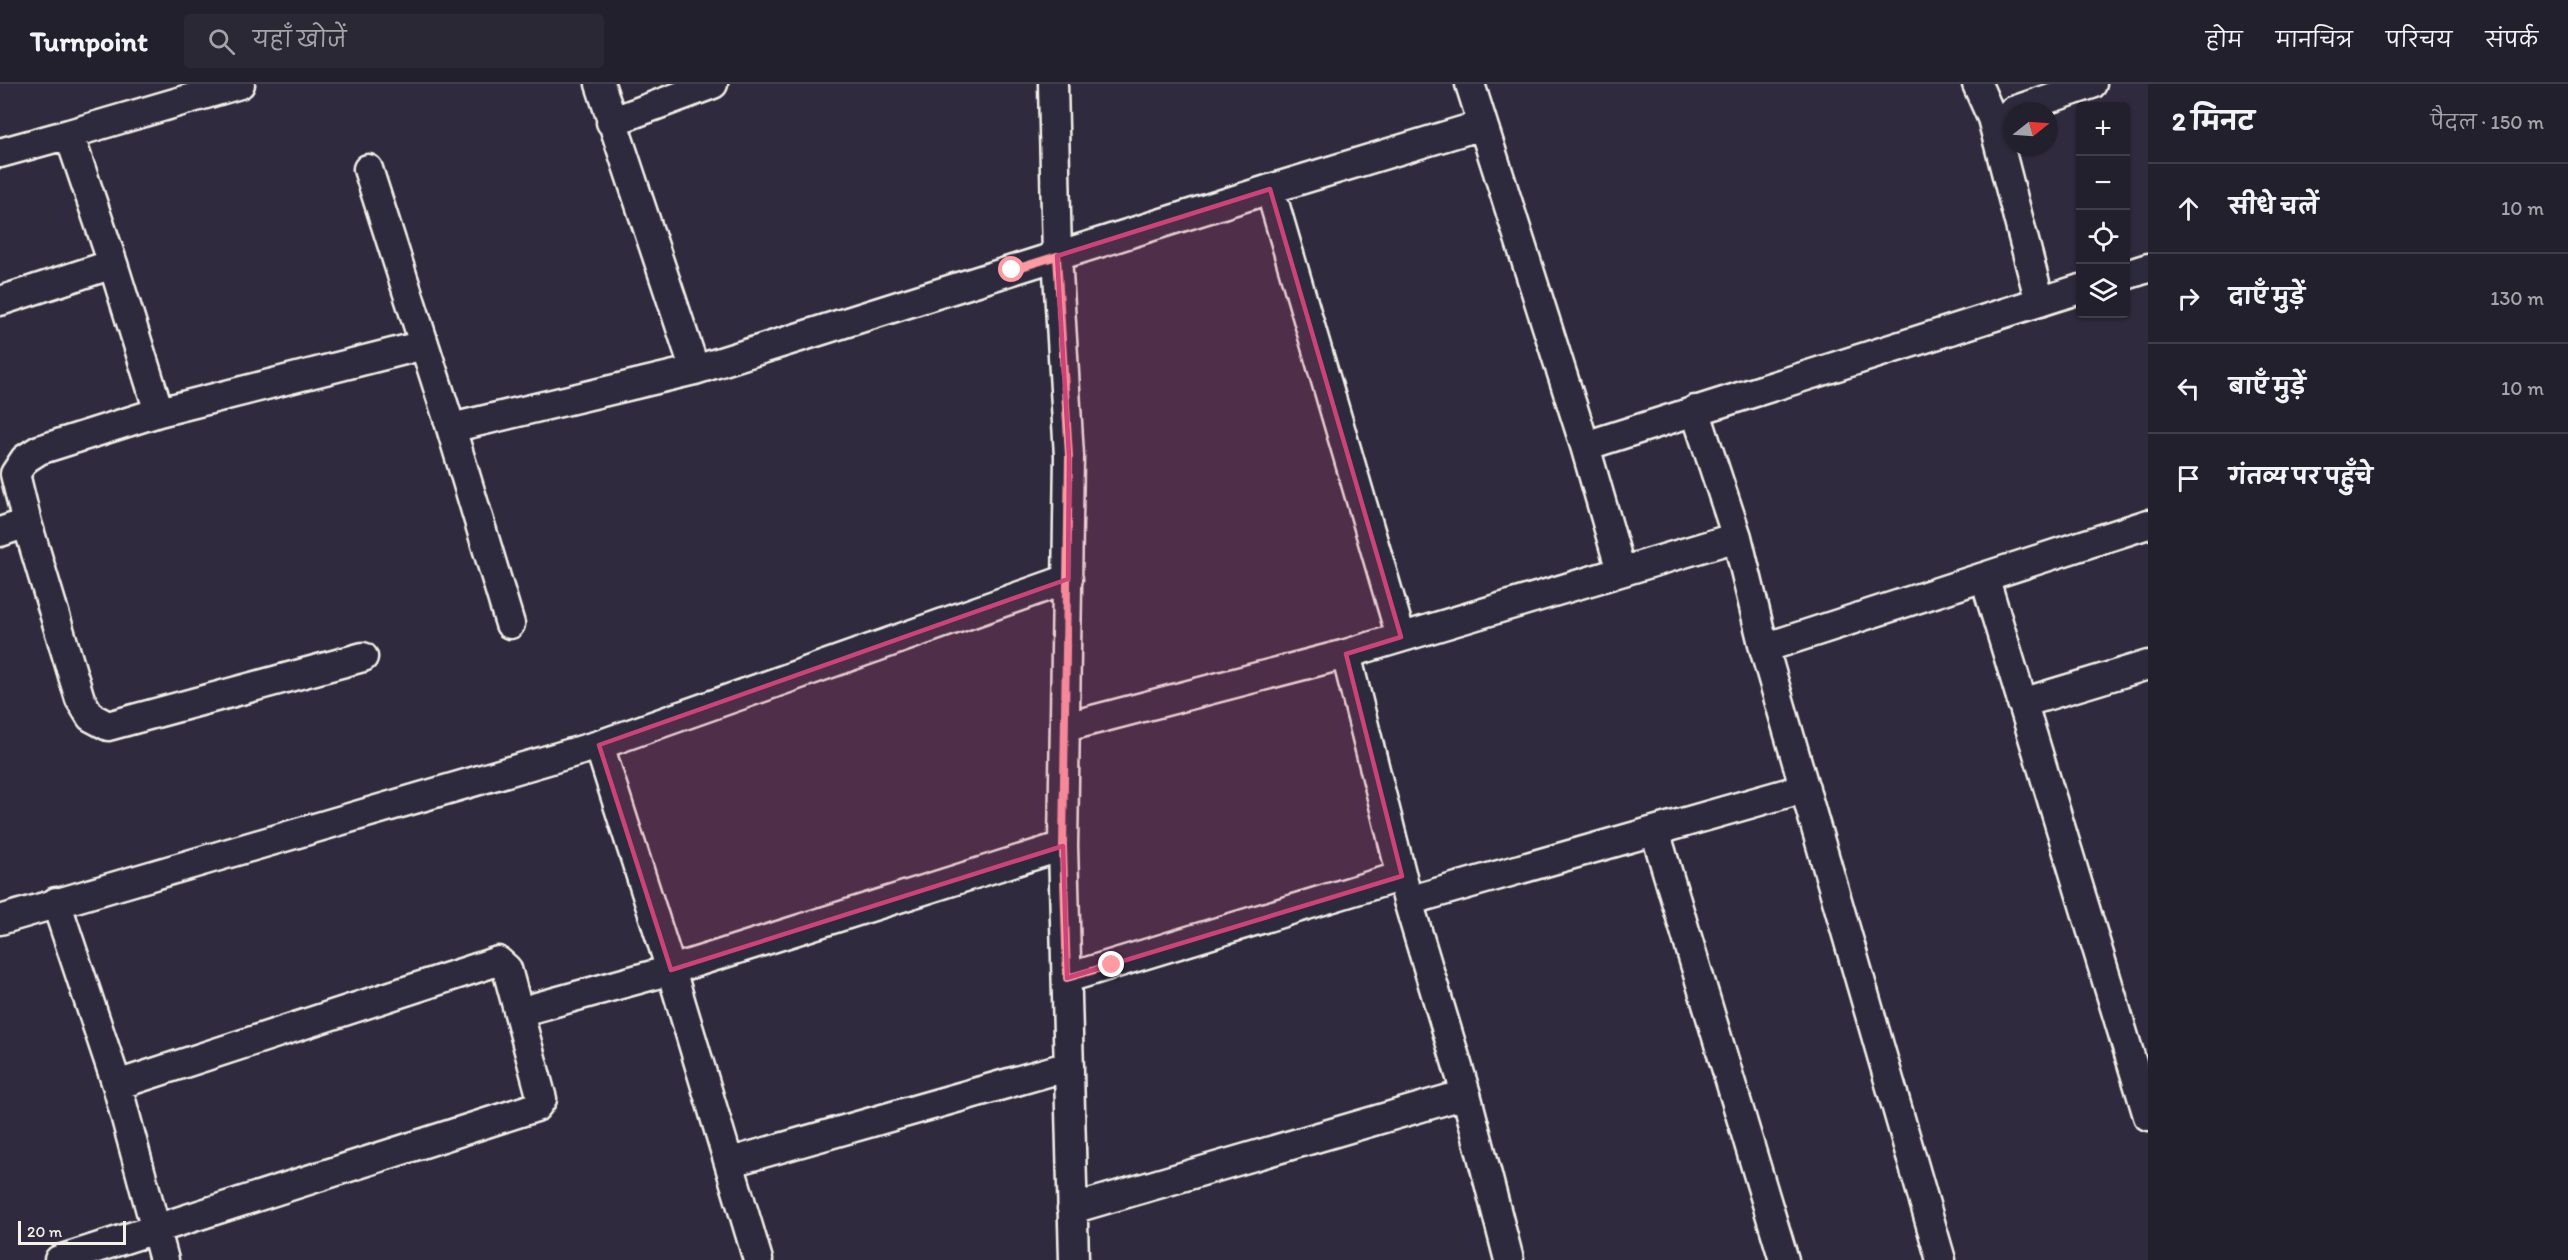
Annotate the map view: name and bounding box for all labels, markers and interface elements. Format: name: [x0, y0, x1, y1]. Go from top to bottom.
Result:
search box: [184, 14, 604, 68]
text: Turnpoint: [30, 24, 148, 58]
icon: search: [205, 25, 238, 58]
text: यहाँ खोजें: [253, 26, 347, 53]
text: होम: [2206, 27, 2243, 52]
text: मानचित्र: [2276, 27, 2353, 52]
text: परिचय: [2386, 27, 2452, 52]
text: संपर्क: [2485, 27, 2538, 52]
north arrow: [2004, 102, 2058, 156]
map controls: [2076, 102, 2130, 318]
button: +: [2076, 102, 2130, 156]
text: 2 मिनट: [2172, 105, 2255, 137]
text: पैदल · 150 m: [2431, 110, 2544, 134]
button: −: [2076, 156, 2130, 210]
icon: ahead: [2172, 192, 2205, 225]
text: सीधे चलें: [2229, 193, 2318, 220]
text: 10 m: [2501, 196, 2544, 220]
button: locate: [2076, 210, 2130, 264]
route start: [998, 256, 1024, 282]
button: layers: [2076, 264, 2130, 318]
icon: right: [2172, 282, 2205, 315]
text: दाएँ मुड़ें: [2229, 283, 2305, 310]
text: 130 m: [2490, 286, 2544, 310]
icon: left: [2172, 372, 2205, 405]
text: बाएँ मुड़ें: [2229, 373, 2306, 400]
text: 10 m: [2501, 376, 2544, 400]
icon: arrive: [2172, 462, 2205, 495]
text: गंतव्य पर पहुँचे: [2229, 463, 2373, 490]
route end: [1098, 951, 1124, 977]
scale bar: [18, 1218, 126, 1246]
text: 20 m: [27, 1222, 62, 1241]

